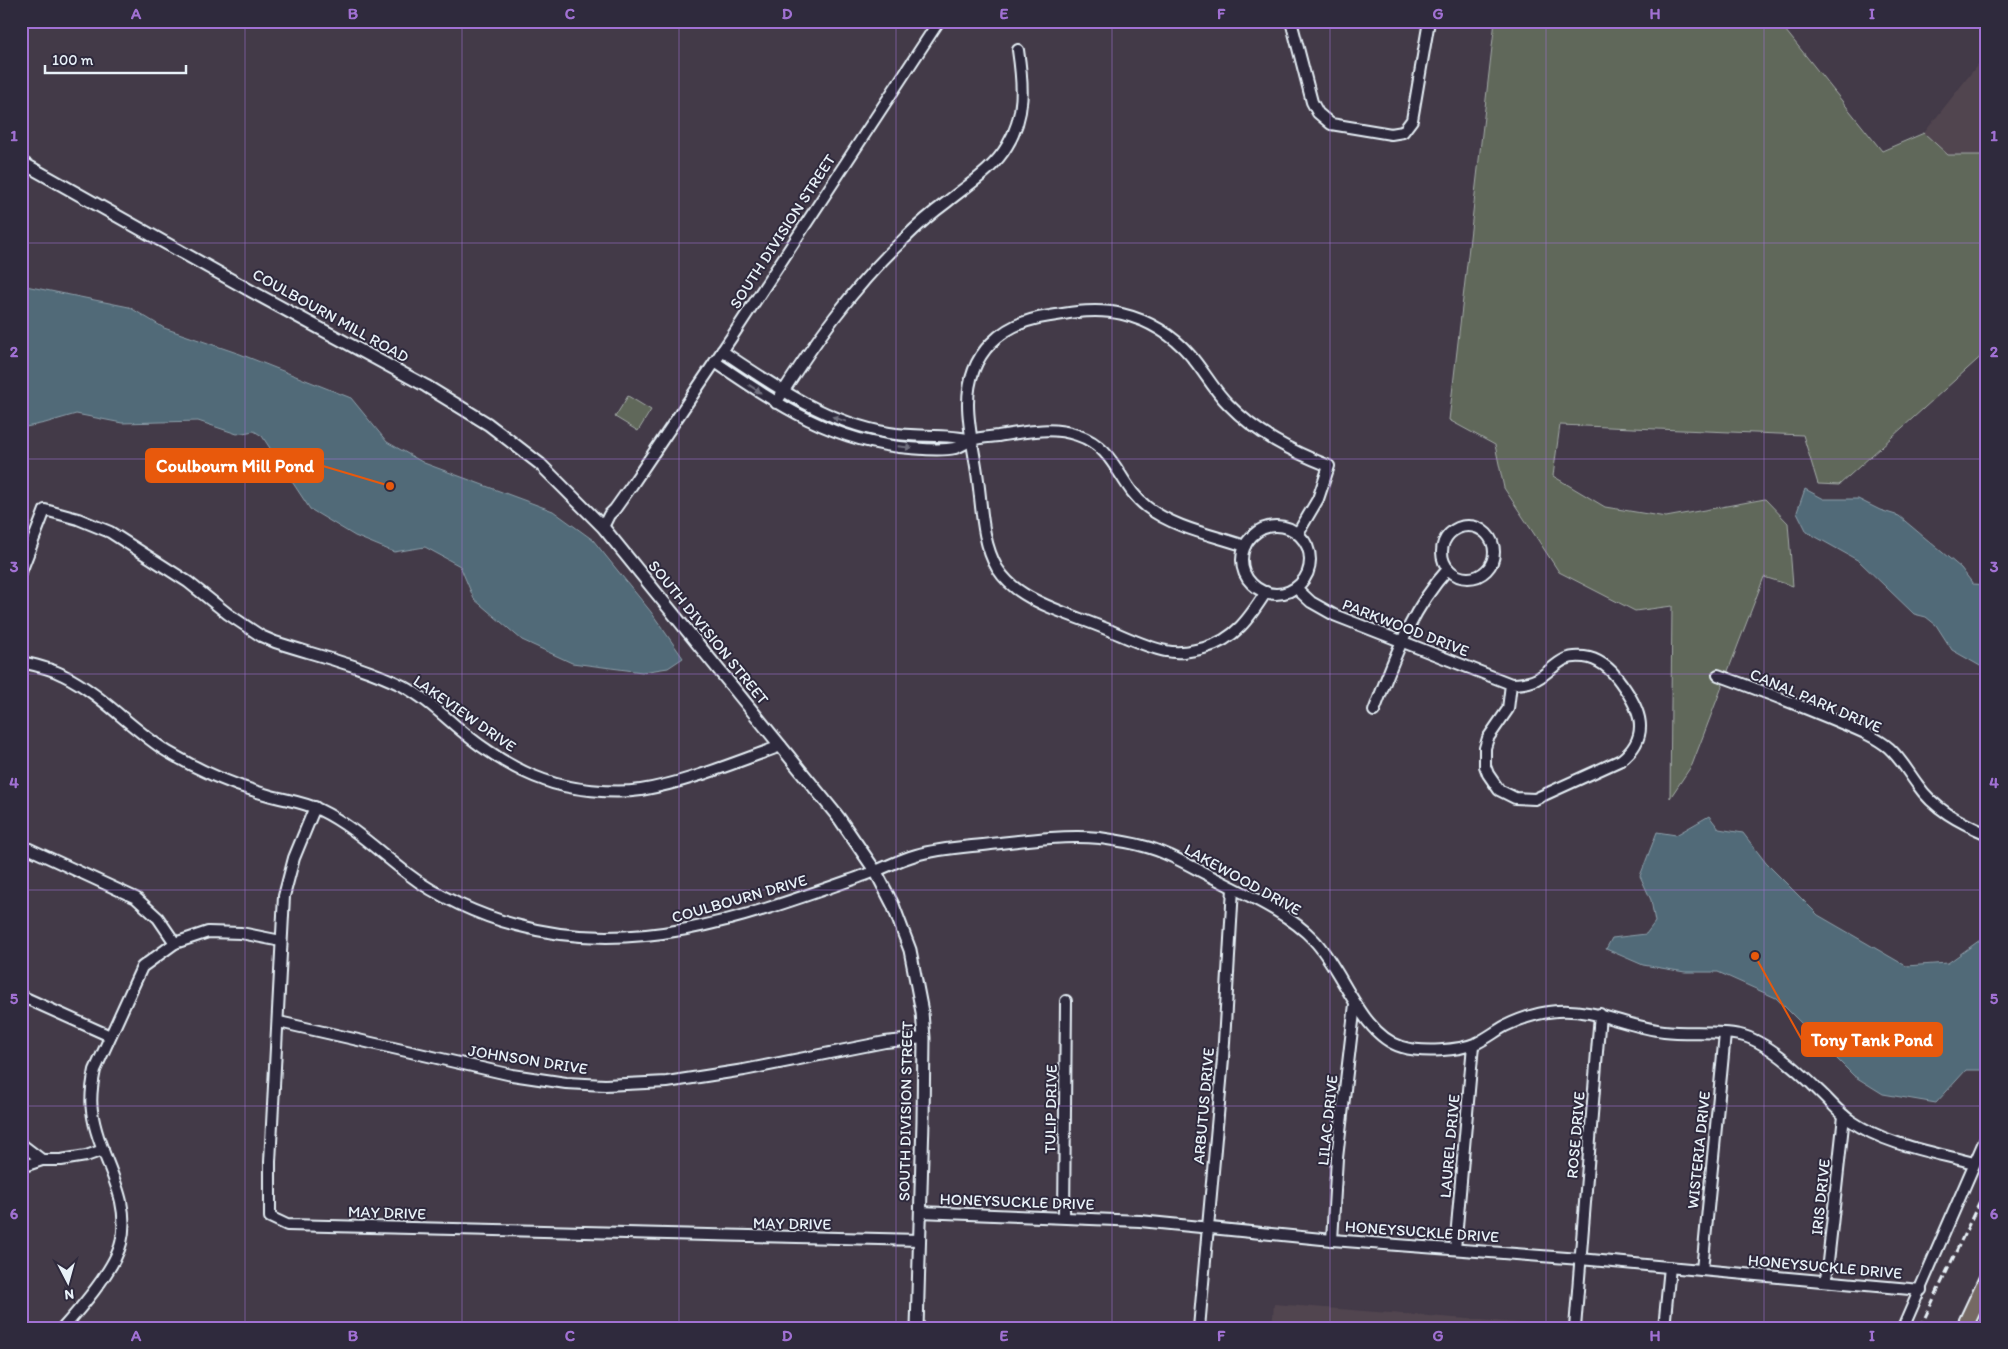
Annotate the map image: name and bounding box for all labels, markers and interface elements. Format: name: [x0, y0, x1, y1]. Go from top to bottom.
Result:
text: A: [130, 4, 142, 23]
text: B: [348, 4, 359, 23]
text: C: [565, 4, 576, 23]
text: D: [782, 4, 793, 23]
text: E: [1000, 4, 1009, 23]
text: F: [1217, 4, 1226, 23]
text: G: [1432, 4, 1444, 23]
text: H: [1649, 4, 1661, 23]
text: I: [1869, 4, 1875, 23]
scale bar: [45, 42, 186, 74]
text: 100 m: [52, 51, 94, 69]
text: 1: [10, 126, 18, 145]
text: 1: [1990, 126, 1998, 145]
street label: SOUTH DIVISION STREET: [725, 150, 839, 312]
street label: COULBOURN MILL ROAD: [249, 264, 413, 367]
text: 2: [10, 342, 19, 361]
text: 2: [1990, 342, 1999, 361]
one-way arrow: [749, 384, 762, 394]
one-way arrow: [831, 415, 846, 423]
one-way arrow: [897, 443, 913, 451]
callout: Coulbourn Mill Pond: [146, 449, 323, 482]
text: Coulbourn Mill Pond: [156, 455, 314, 477]
street label: SOUTH DIVISION STREET: [644, 556, 773, 708]
text: 3: [10, 557, 19, 576]
text: 3: [1990, 557, 1999, 576]
street label: PARKWOOD DRIVE: [1340, 595, 1472, 660]
street label: CANAL PARK DRIVE: [1747, 664, 1885, 737]
street label: LAKEVIEW DRIVE: [410, 671, 520, 756]
text: 4: [9, 773, 19, 792]
text: 4: [1989, 773, 1999, 792]
street label: LAKEWOOD DRIVE: [1181, 839, 1305, 919]
street label: COULBOURN DRIVE: [669, 870, 809, 927]
text: 5: [10, 989, 19, 1008]
text: 5: [1990, 989, 1999, 1008]
street label: SOUTH DIVISION STREET: [894, 1021, 917, 1201]
callout: Tony Tank Pond: [1802, 1023, 1942, 1056]
text: Tony Tank Pond: [1810, 1029, 1933, 1051]
street label: JOHNSON DRIVE: [467, 1041, 589, 1078]
street label: ARBUTUS DRIVE: [1189, 1047, 1218, 1165]
street label: TULIP DRIVE: [1040, 1064, 1061, 1154]
street label: LILAC DRIVE: [1313, 1074, 1342, 1166]
street label: WISTERIA DRIVE: [1683, 1090, 1714, 1210]
street label: ROSE DRIVE: [1562, 1091, 1589, 1179]
street label: LAUREL DRIVE: [1435, 1093, 1464, 1199]
street label: IRIS DRIVE: [1807, 1158, 1834, 1236]
street label: HONEYSUCKLE DRIVE: [939, 1189, 1095, 1214]
street label: MAY DRIVE: [348, 1202, 427, 1223]
text: 6: [10, 1204, 19, 1223]
text: 6: [1990, 1204, 1999, 1223]
street label: MAY DRIVE: [753, 1213, 831, 1234]
street label: HONEYSUCKLE DRIVE: [1344, 1217, 1500, 1246]
street label: HONEYSUCKLE DRIVE: [1747, 1250, 1903, 1283]
north arrow: [42, 1256, 92, 1306]
text: N: [64, 1285, 75, 1303]
text: A: [130, 1326, 142, 1345]
text: B: [348, 1326, 359, 1345]
text: C: [565, 1326, 576, 1345]
text: D: [782, 1326, 793, 1345]
text: E: [1000, 1326, 1009, 1345]
text: F: [1217, 1326, 1226, 1345]
text: G: [1432, 1326, 1444, 1345]
text: H: [1649, 1326, 1661, 1345]
text: I: [1869, 1326, 1875, 1345]

